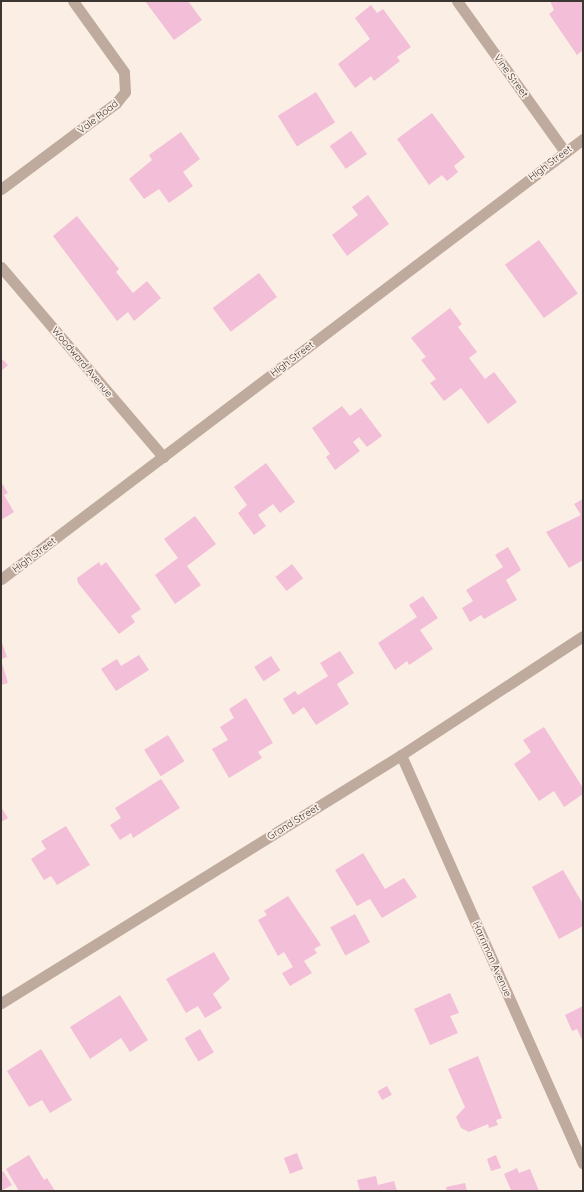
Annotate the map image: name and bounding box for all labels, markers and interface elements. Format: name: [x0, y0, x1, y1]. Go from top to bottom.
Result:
street label: Vine Street: [491, 52, 531, 100]
street label: Vale Road: [75, 98, 121, 136]
street label: High Street: [526, 143, 574, 183]
street label: Woodward Avenue: [49, 324, 115, 400]
street label: High Street: [268, 339, 316, 379]
street label: High Street: [10, 535, 58, 575]
street label: Grand Street: [265, 801, 321, 843]
street label: Harriman Avenue: [470, 920, 514, 998]

